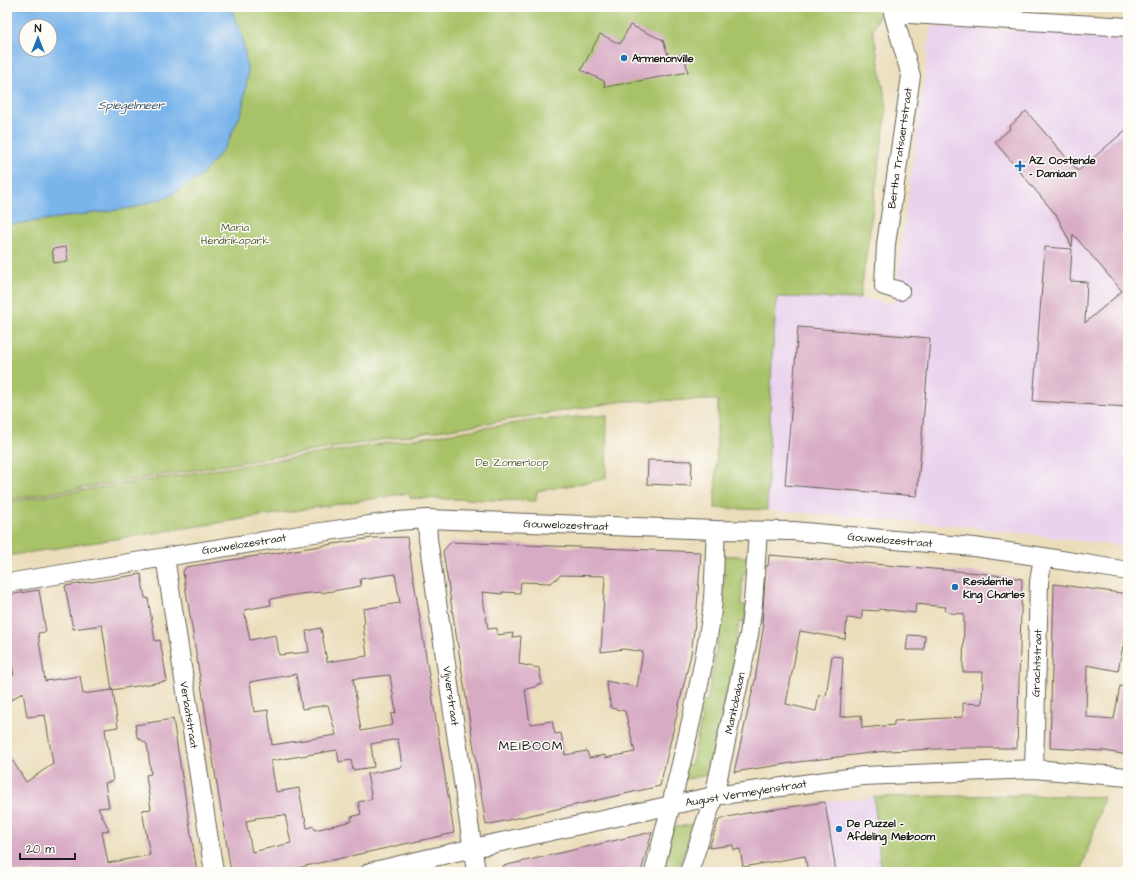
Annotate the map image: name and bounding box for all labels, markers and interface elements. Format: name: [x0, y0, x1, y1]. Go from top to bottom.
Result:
north arrow: [18, 18, 58, 58]
text: N: [35, 21, 42, 36]
place label: Armenonville: [632, 51, 694, 66]
marker: Armenonville: [619, 53, 629, 63]
street label: Bertha Tratsaertstraat: [884, 86, 916, 209]
water label: Spiegelmeer: [98, 97, 165, 115]
place label: AZ Oostende - Damiaan: [1029, 153, 1096, 181]
marker: AZ Oostende - Damiaan: [1014, 160, 1026, 172]
park label: Maria Hendrikapark: [201, 220, 269, 248]
park label: De Zomerloop: [475, 455, 549, 470]
street label: Gouwelozestraat: [523, 516, 609, 534]
street label: Gouwelozestraat: [847, 529, 934, 551]
street label: Gouwelozestraat: [201, 530, 288, 558]
place label: Residentie King Charles: [963, 574, 1025, 604]
marker: Residentie King Charles: [950, 582, 960, 592]
street label: Grachtstraat: [1028, 628, 1046, 697]
street label: Vijverstraat: [439, 665, 463, 727]
street label: Manitobalaan: [721, 670, 749, 735]
street label: Verlaatstraat: [176, 680, 202, 750]
district label: MEIBOOM: [499, 737, 563, 755]
street label: August Vermeylenstraat: [684, 776, 808, 811]
place label: De Puzzel - Afdeling Meiboom: [847, 816, 935, 846]
marker: De Puzzel - Afdeling Meiboom: [834, 824, 844, 834]
scale bar: [20, 835, 75, 861]
text: 20 m: [26, 841, 55, 858]

